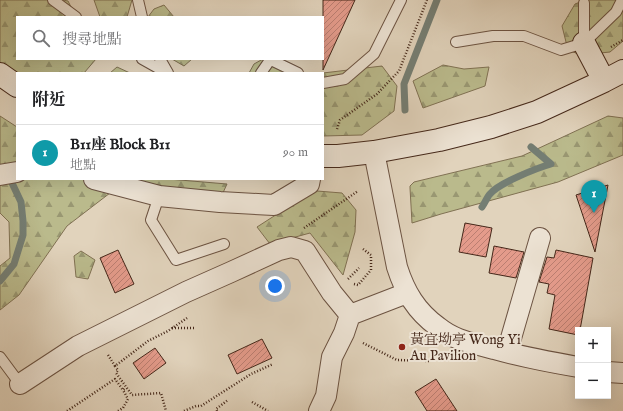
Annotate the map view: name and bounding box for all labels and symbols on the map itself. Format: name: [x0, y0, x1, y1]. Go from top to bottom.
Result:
pin: 1: [581, 180, 607, 213]
your location: [265, 276, 285, 296]
place label: 黃宜坳亭 Wong Yi Au Pavilion: [409, 331, 521, 365]
marker: 黃宜坳亭 Wong Yi Au Pavilion: [397, 342, 407, 352]

